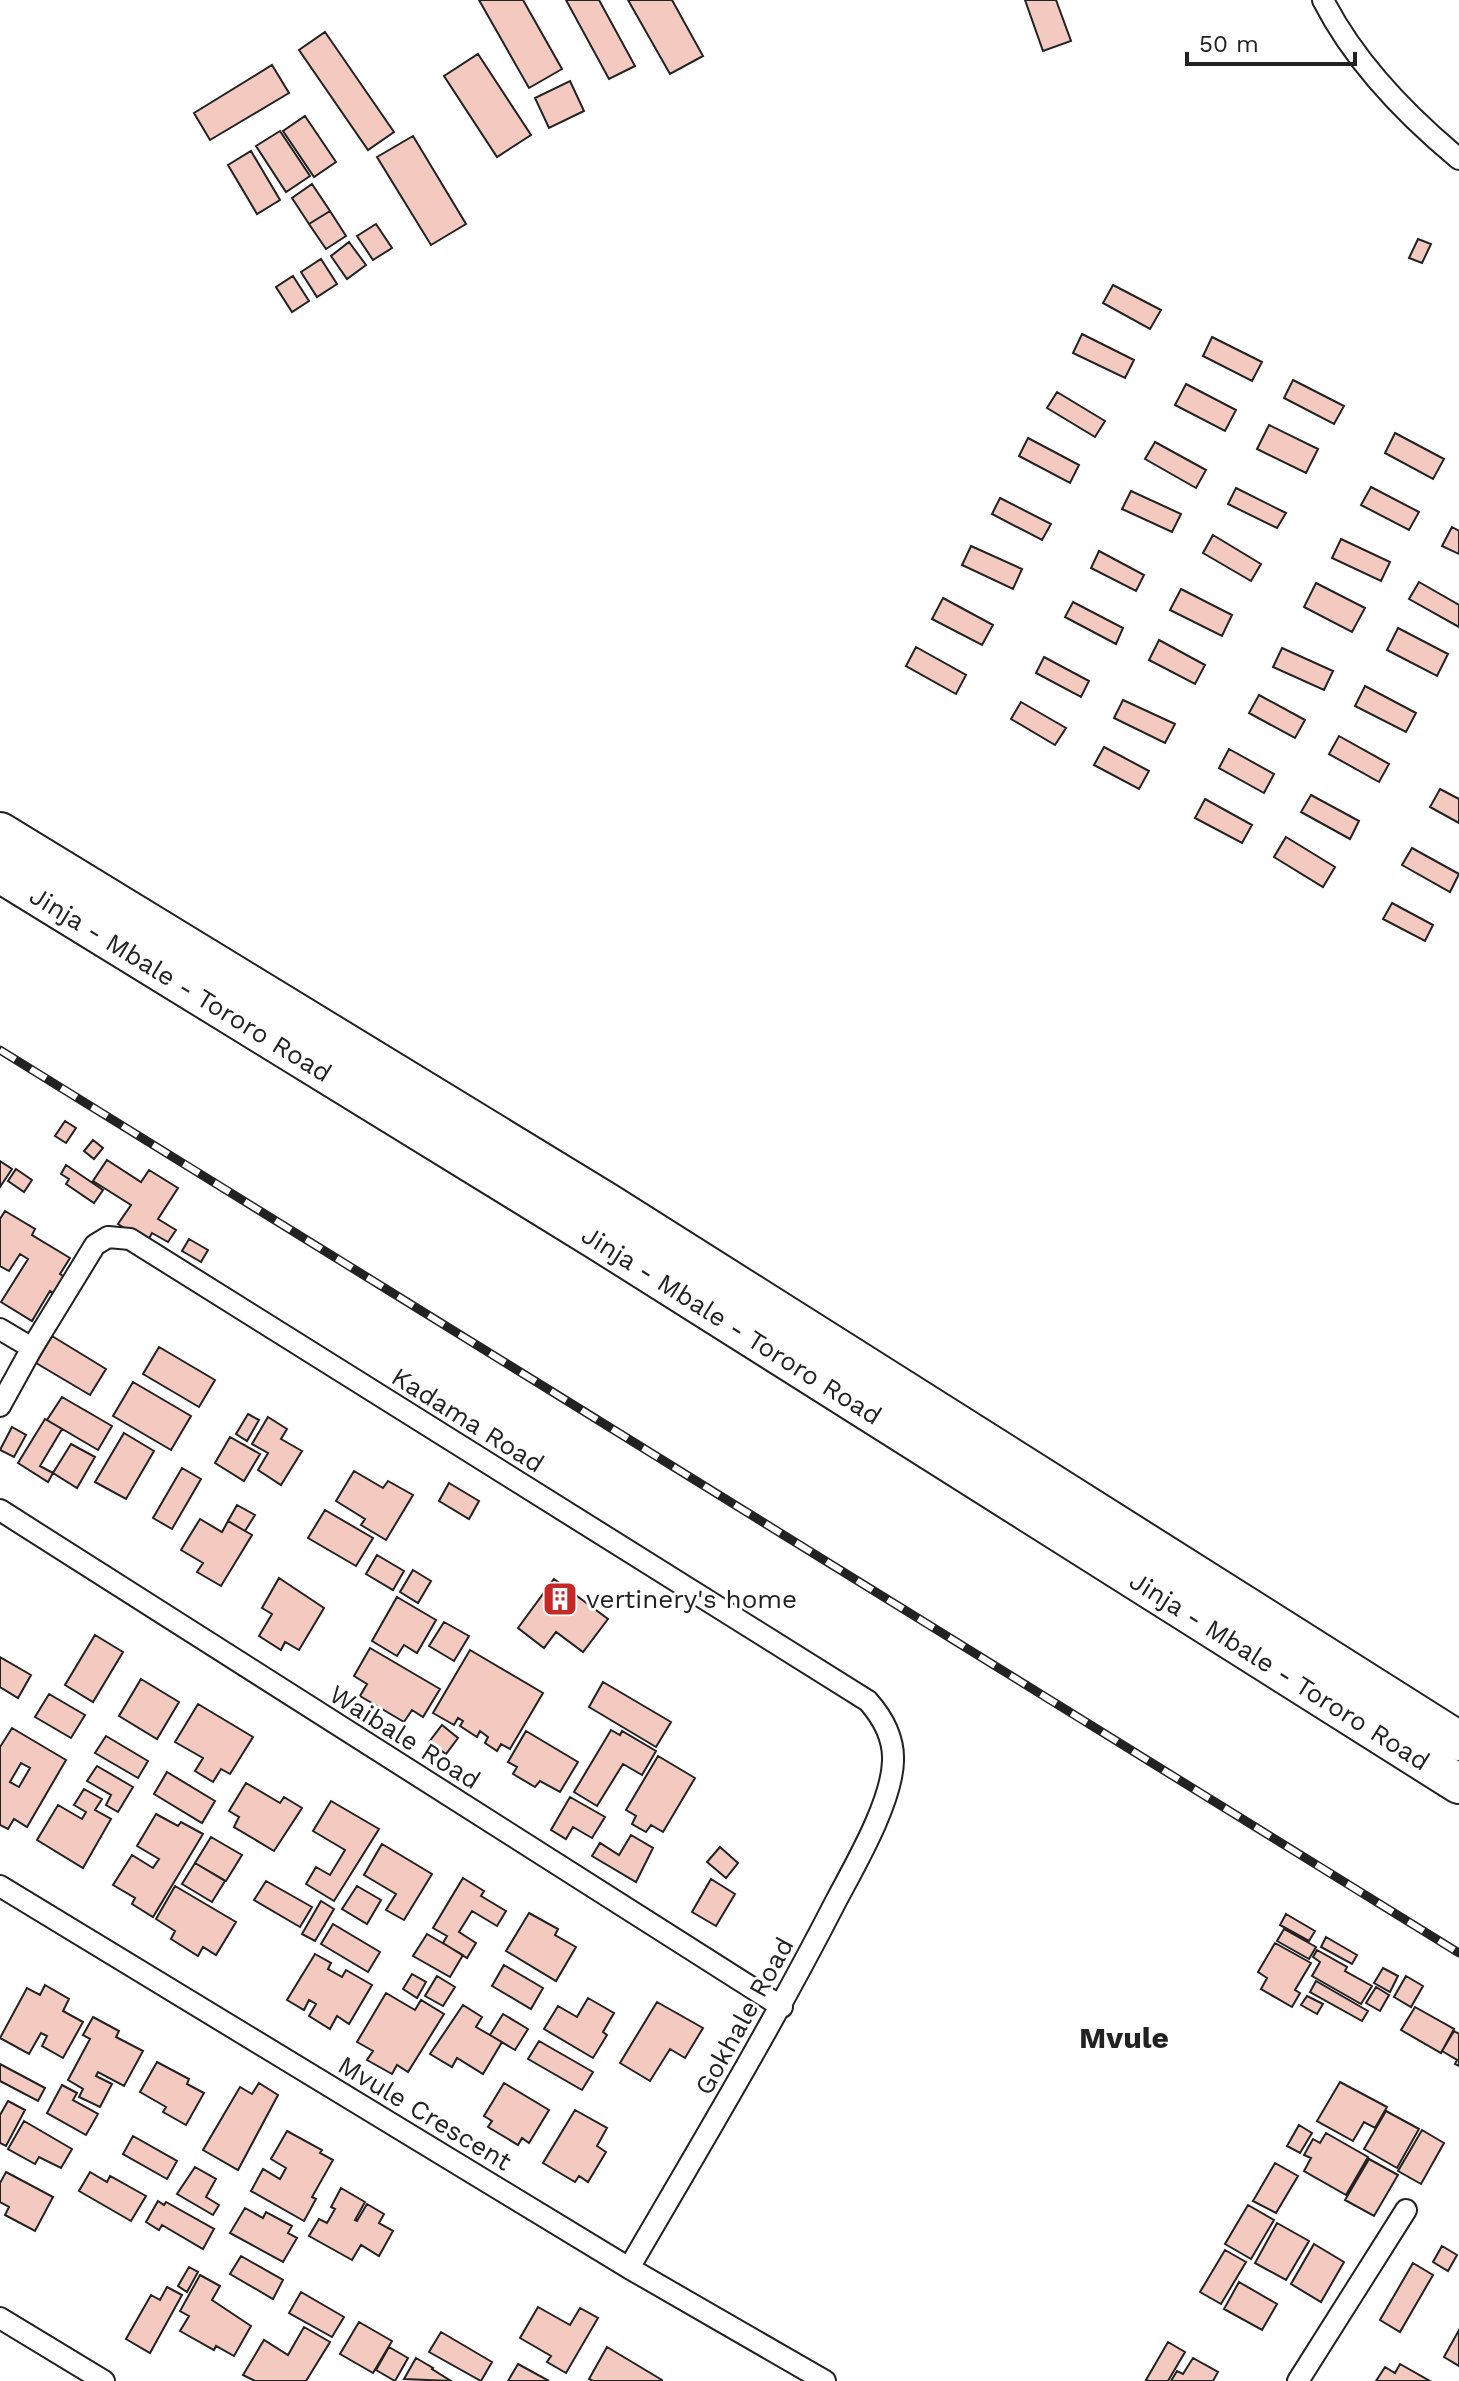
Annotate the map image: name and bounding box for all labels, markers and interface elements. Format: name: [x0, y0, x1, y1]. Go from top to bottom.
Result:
scale bar: [1187, 16, 1355, 66]
text: 50 m: [1199, 30, 1259, 58]
street label: Jinja - Mbale - Tororo Road: [24, 880, 337, 1088]
street label: Jinja - Mbale - Tororo Road: [576, 1219, 887, 1431]
street label: Kadama Road: [386, 1361, 550, 1479]
street label: Jinja - Mbale - Tororo Road: [1124, 1565, 1435, 1777]
building icon: vertinery's home: [541, 1580, 579, 1618]
place label: vertinery's home: [586, 1584, 797, 1614]
street label: Waibale Road: [324, 1679, 486, 1795]
street label: Gokhale Road: [688, 1932, 800, 2100]
district label: Mvule: [1079, 2020, 1169, 2055]
street label: Mvule Crescent: [333, 2049, 517, 2177]

